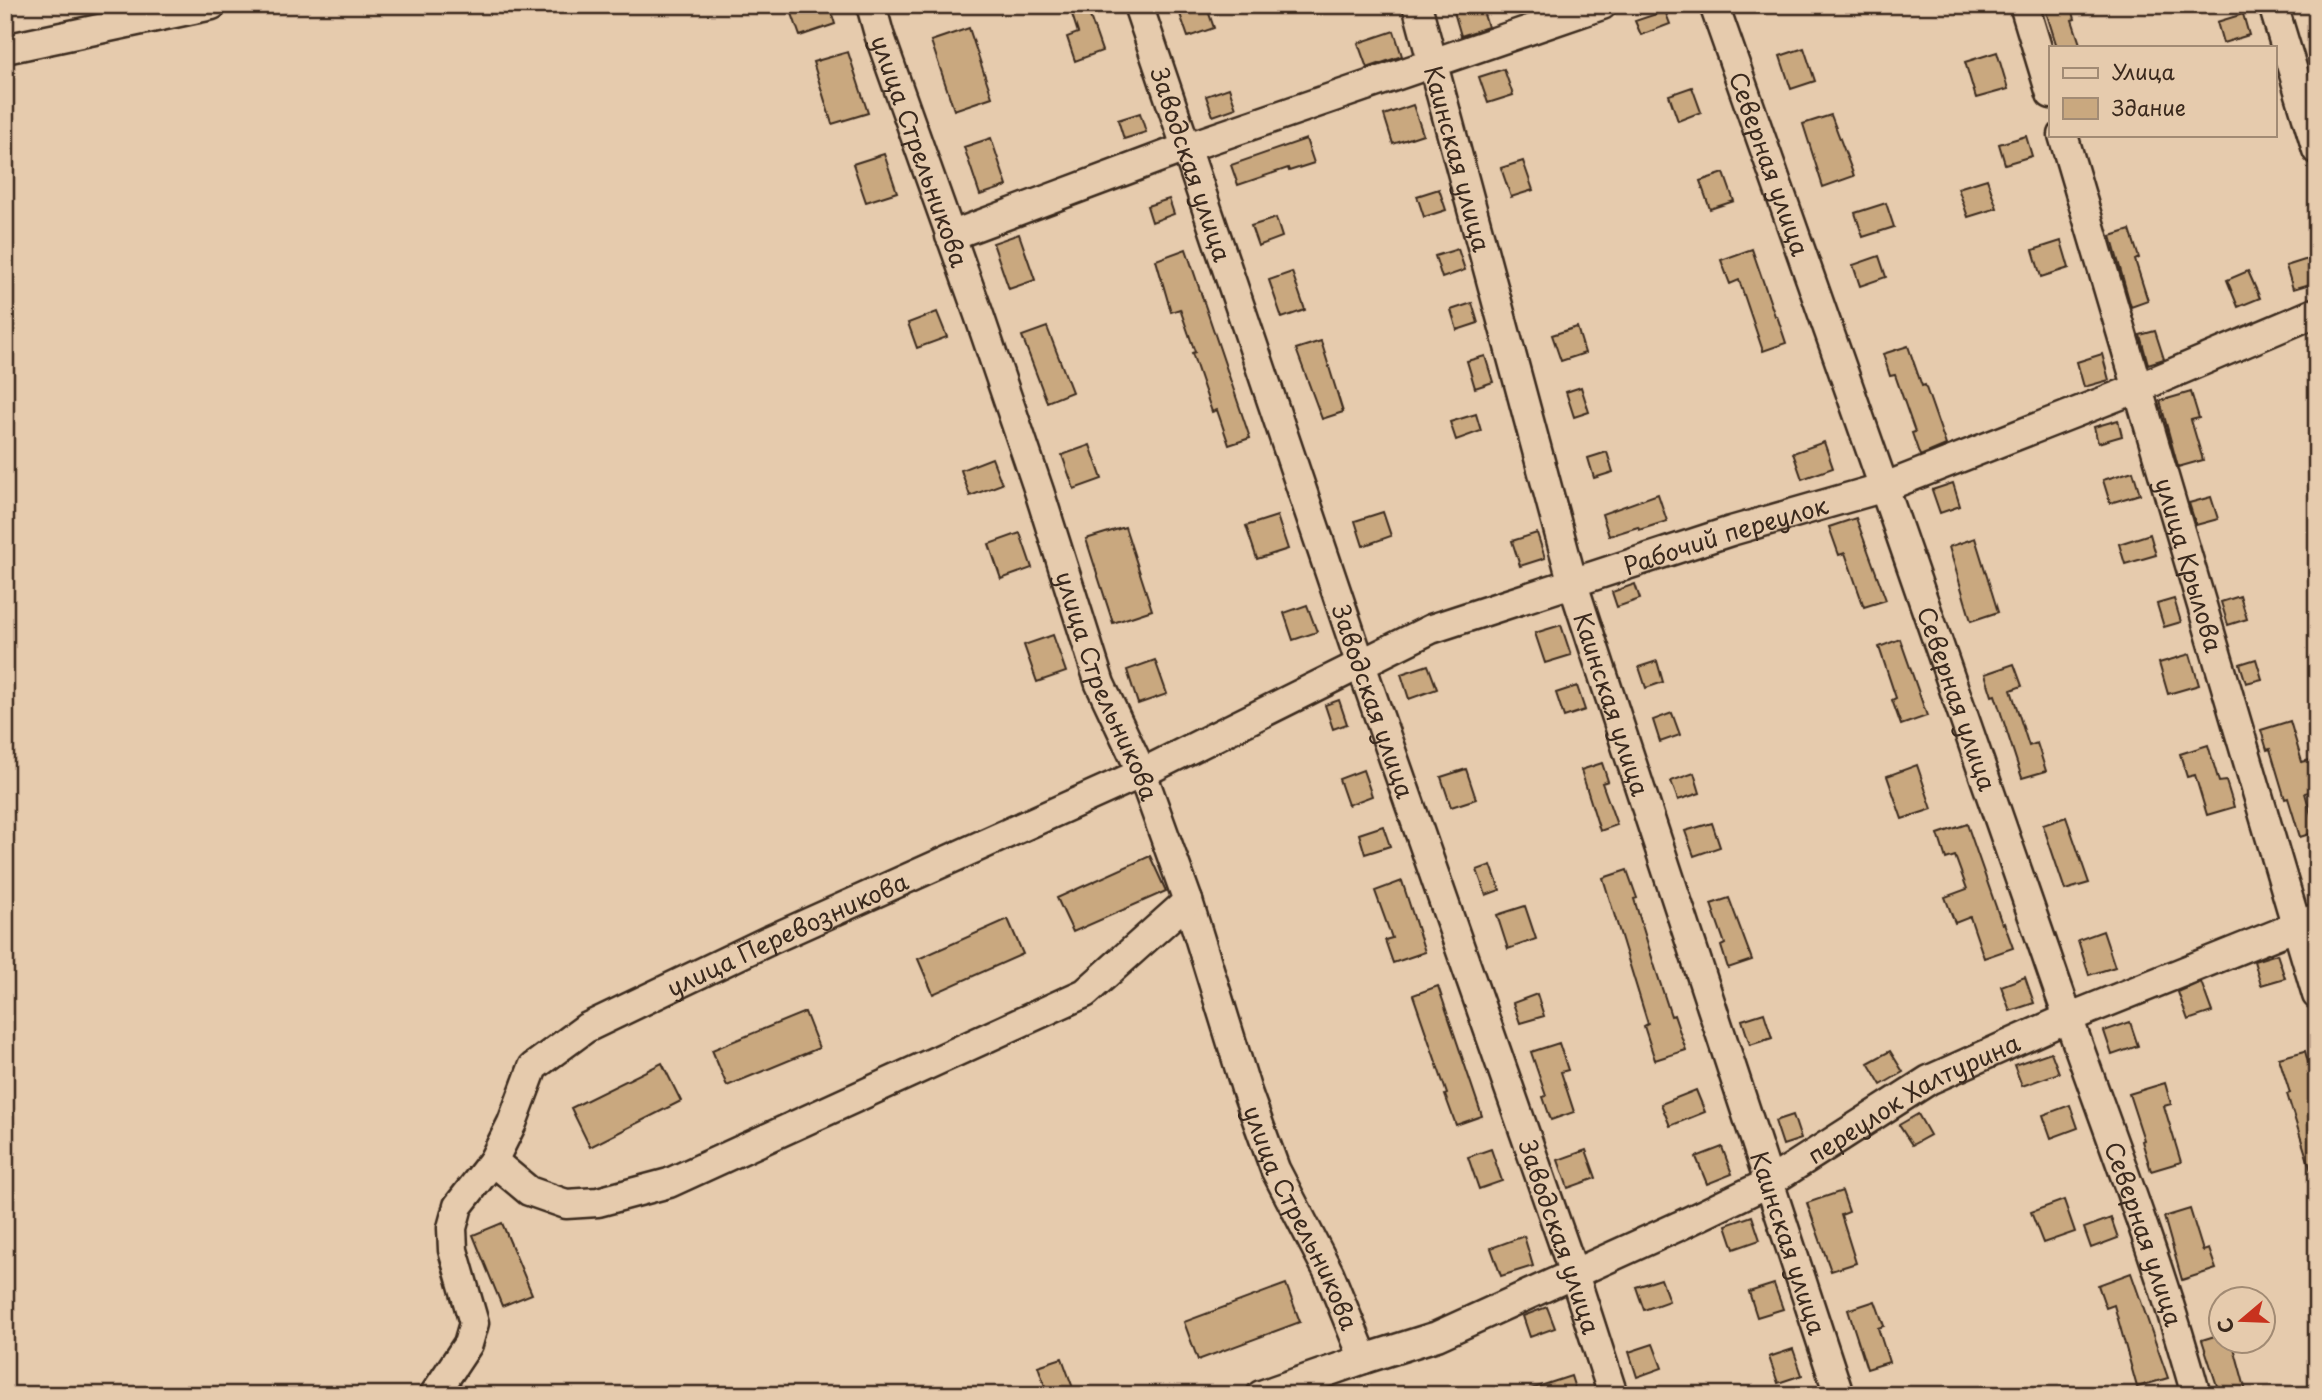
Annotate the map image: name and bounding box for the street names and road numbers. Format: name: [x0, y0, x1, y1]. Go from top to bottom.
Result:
street label: улица Стрельникова: [863, 30, 978, 272]
street label: Заводская улица: [1142, 62, 1241, 266]
street label: Каинская улица: [1416, 62, 1501, 255]
street label: Северная улица: [1721, 66, 1819, 260]
street label: улица Крылова: [2147, 473, 2233, 656]
street label: Рабочий переулок: [1619, 486, 1833, 583]
street label: улица Стрельникова: [1047, 566, 1168, 805]
street label: Заводская улица: [1324, 599, 1424, 803]
street label: Северная улица: [1909, 601, 2006, 796]
street label: Каинская улица: [1565, 608, 1659, 800]
street label: улица Перевозникова: [660, 862, 914, 1005]
street label: переулок Халтурина: [1799, 1024, 2025, 1172]
street label: улица Стрельникова: [1235, 1100, 1368, 1335]
street label: Заводская улица: [1510, 1135, 1610, 1338]
street label: Северная улица: [2096, 1136, 2193, 1331]
street label: Каинская улица: [1742, 1146, 1836, 1339]

